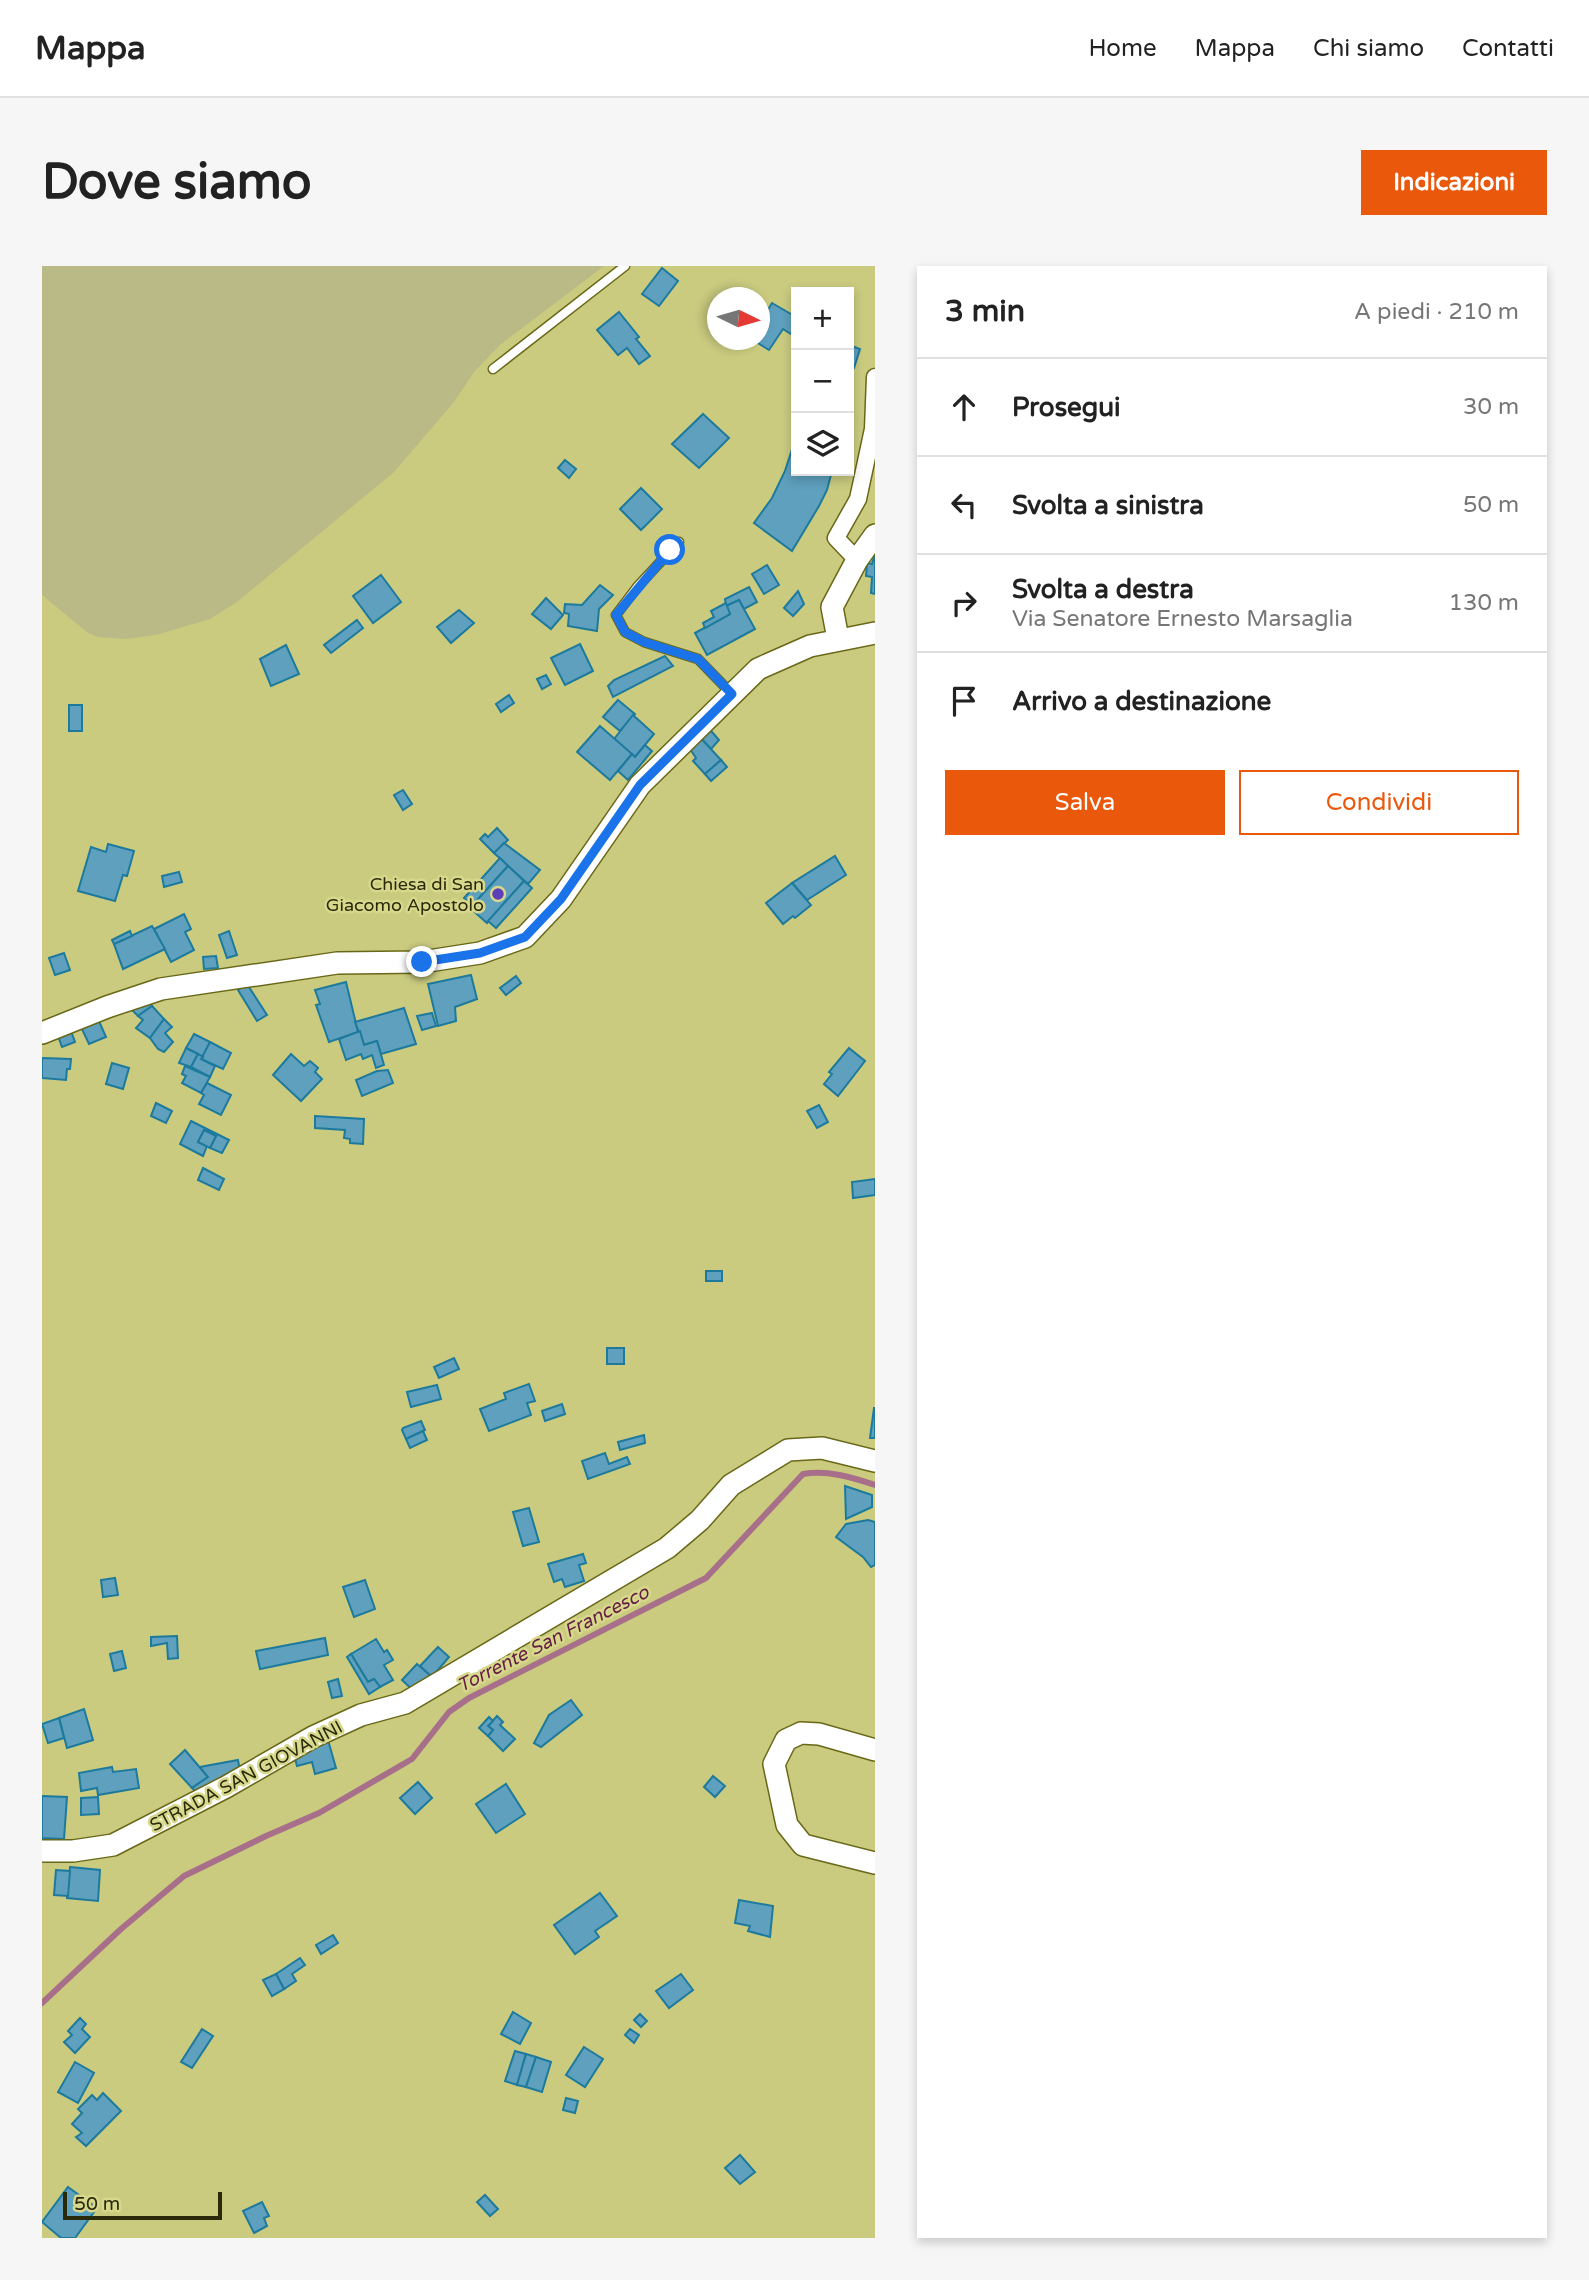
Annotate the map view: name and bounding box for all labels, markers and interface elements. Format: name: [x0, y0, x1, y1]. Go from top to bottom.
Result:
text: Mappa: [35, 29, 146, 68]
text: Home: [1089, 34, 1157, 63]
text: Mappa: [1195, 34, 1275, 63]
text: Chi siamo: [1313, 34, 1424, 63]
text: Contatti: [1462, 34, 1554, 63]
button: Indicazioni: [1361, 150, 1547, 215]
text: Dove siamo: [42, 153, 311, 212]
north arrow: [707, 287, 770, 350]
map controls: [791, 287, 854, 476]
button: +: [791, 287, 854, 350]
text: 3 min: [945, 293, 1025, 330]
text: A piedi · 210 m: [1354, 298, 1519, 326]
button: −: [791, 350, 854, 413]
icon: ahead: [945, 388, 983, 426]
text: Prosegui: [1012, 392, 1121, 423]
text: 30 m: [1463, 393, 1519, 421]
button: layers: [791, 413, 854, 476]
icon: left: [945, 486, 983, 524]
text: Svolta a sinistra: [1012, 490, 1204, 521]
text: 50 m: [1463, 491, 1519, 519]
route start: [654, 534, 685, 565]
text: Svolta a destra: [1012, 574, 1194, 605]
icon: right: [945, 584, 983, 622]
text: 130 m: [1449, 589, 1519, 617]
text: Via Senatore Ernesto Marsaglia: [1012, 605, 1353, 633]
icon: arrive: [945, 682, 983, 720]
text: Arrivo a destinazione: [1012, 686, 1271, 717]
button: Salva: [945, 770, 1225, 835]
button: Condividi: [1239, 770, 1519, 835]
place label: Chiesa di San Giacomo Apostolo: [326, 873, 484, 916]
marker: Chiesa di San Giacomo Apostolo: [490, 886, 506, 902]
route end: [406, 946, 437, 977]
water label: Torrente San Francesco: [454, 1580, 654, 1697]
street label: STRADA SAN GIOVANNI: [146, 1716, 346, 1836]
scale bar: [63, 2189, 222, 2221]
text: 50 m: [74, 2193, 120, 2215]

